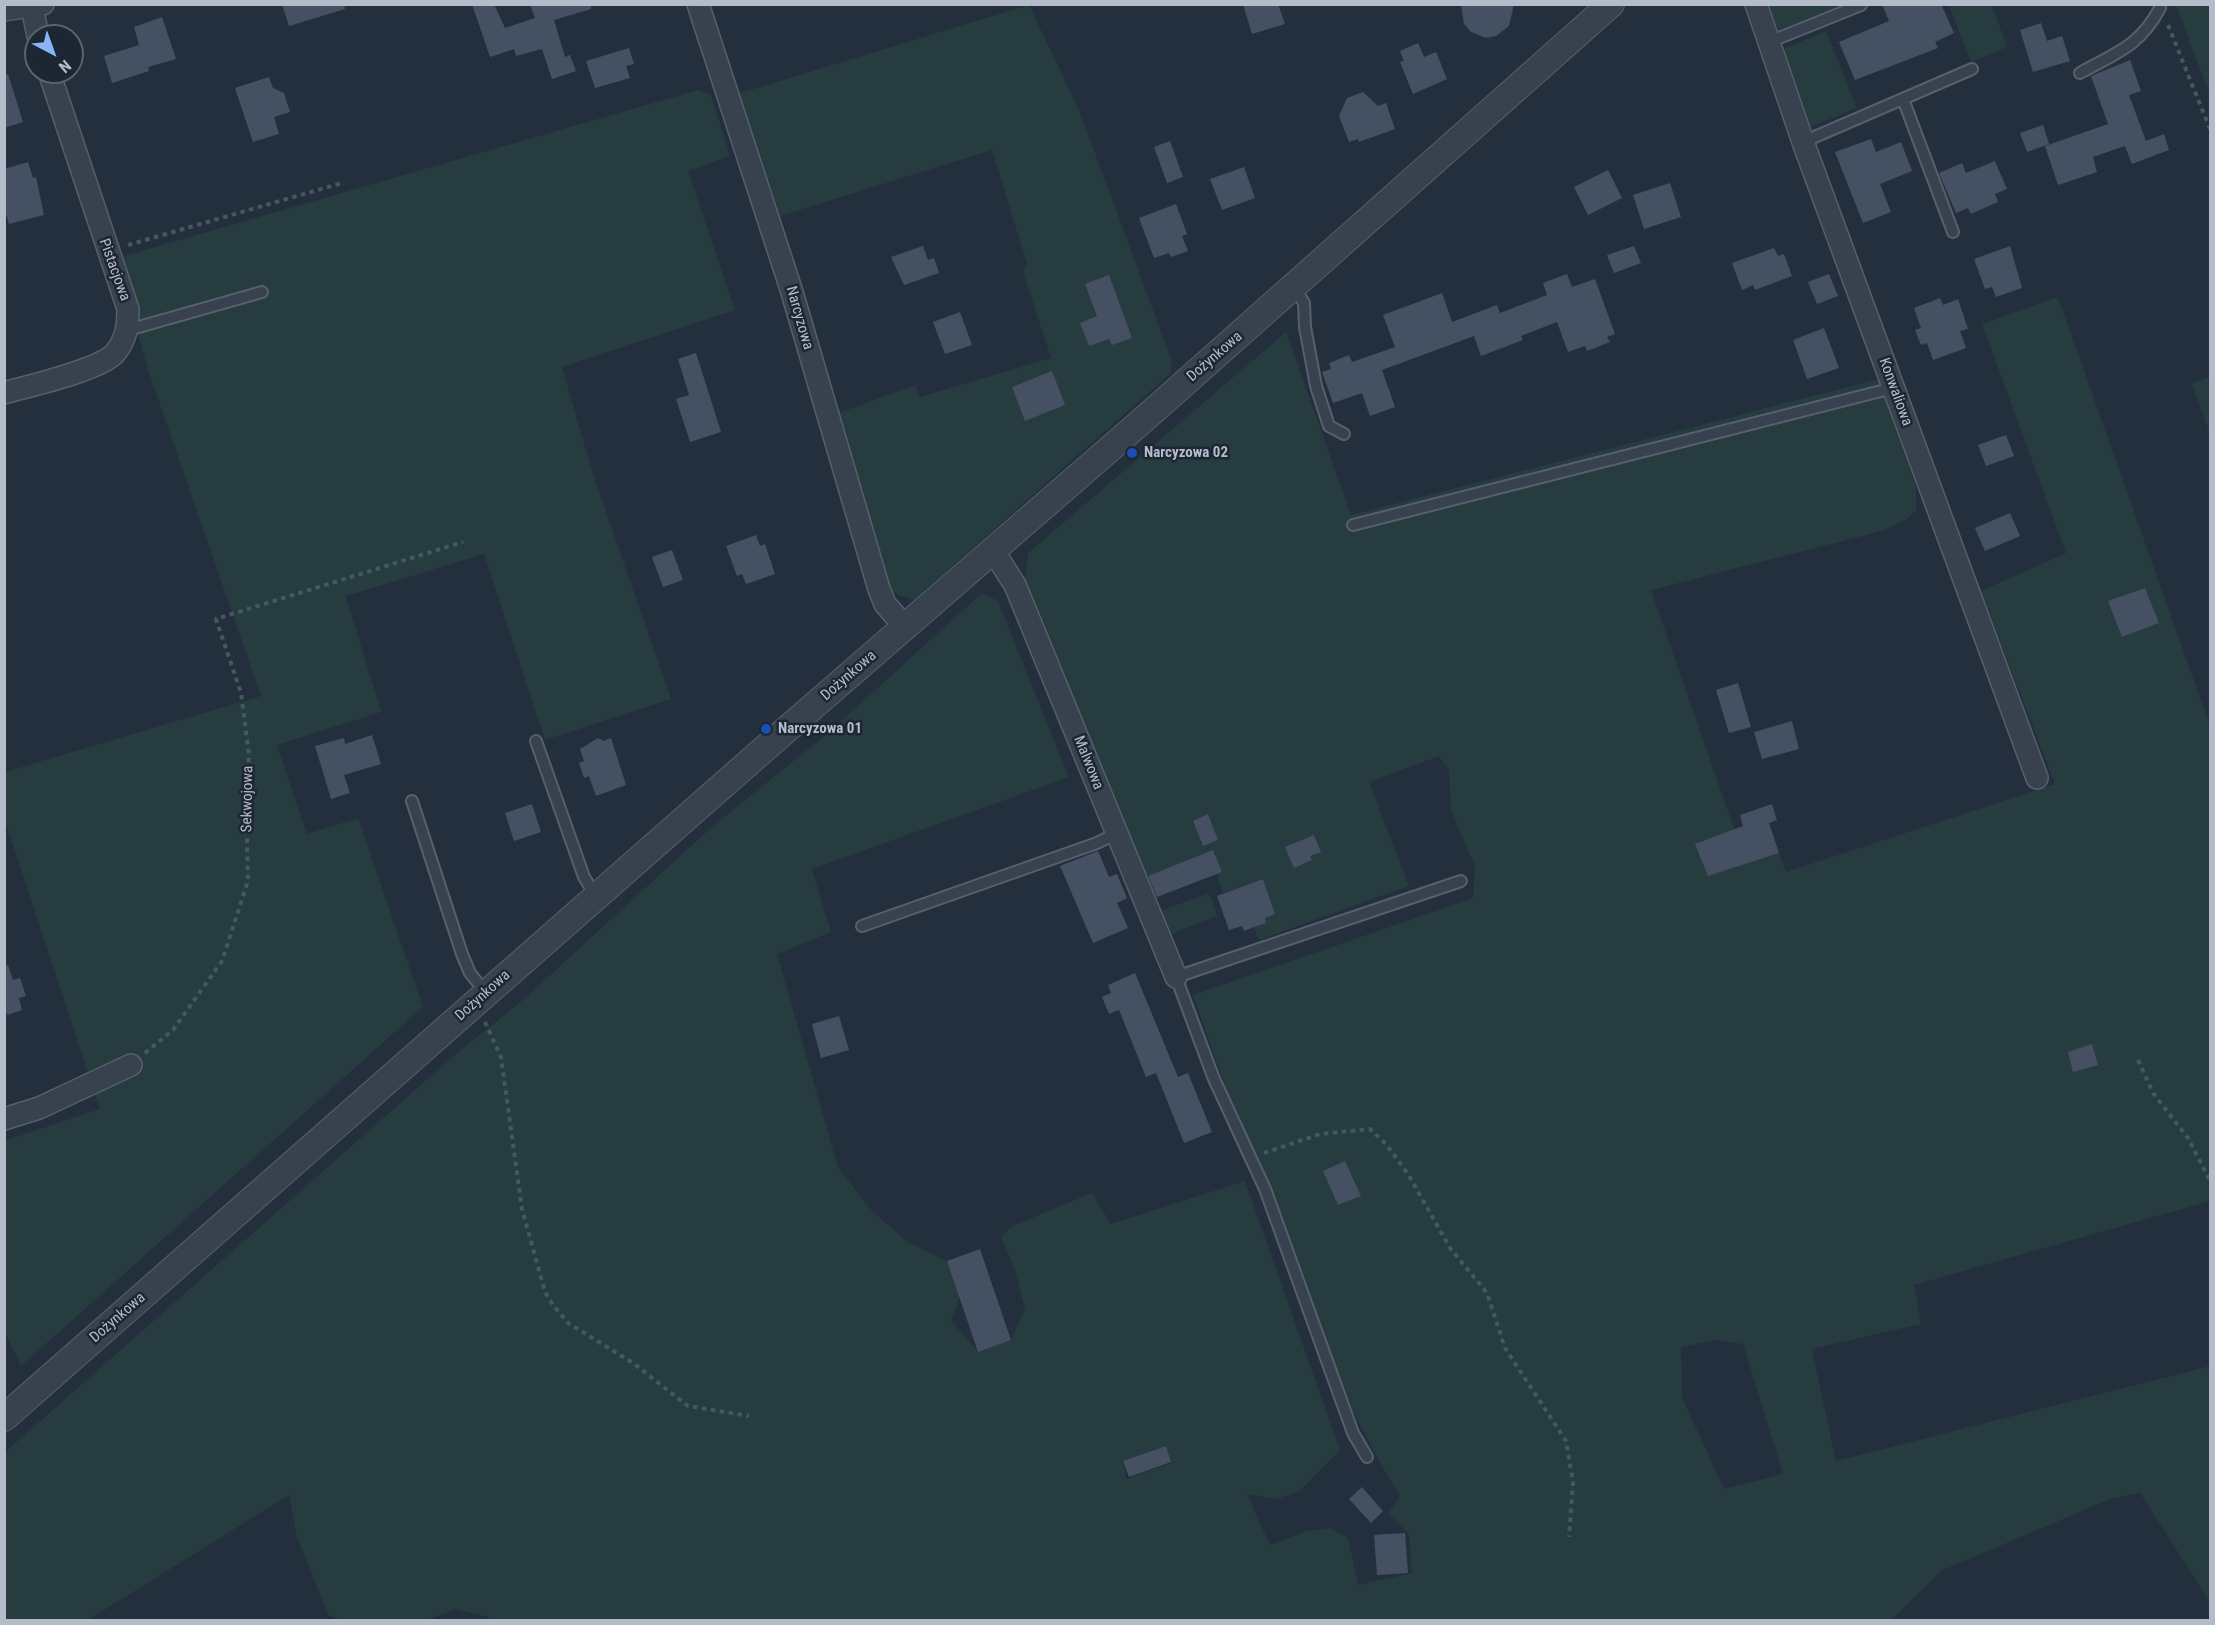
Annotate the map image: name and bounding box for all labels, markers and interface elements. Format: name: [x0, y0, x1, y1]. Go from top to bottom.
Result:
north arrow: [24, 24, 84, 84]
text: N: [55, 56, 75, 77]
street label: Pistacjowa: [94, 236, 134, 304]
street label: Narcyzowa: [781, 284, 817, 352]
street label: Dożynkowa: [1184, 328, 1246, 386]
street label: Konwaliowa: [1874, 356, 1916, 428]
place label: Narcyzowa 02: [1144, 444, 1228, 462]
marker: Narcyzowa 02: [1125, 446, 1139, 460]
street label: Dożynkowa: [818, 647, 880, 705]
place label: Narcyzowa 01: [778, 720, 862, 738]
marker: Narcyzowa 01: [759, 722, 773, 736]
street label: Malwowa: [1069, 734, 1107, 792]
street label: Sekwojowa: [238, 766, 258, 832]
street label: Dożynkowa: [452, 967, 514, 1025]
street label: Dożynkowa: [87, 1289, 149, 1347]

